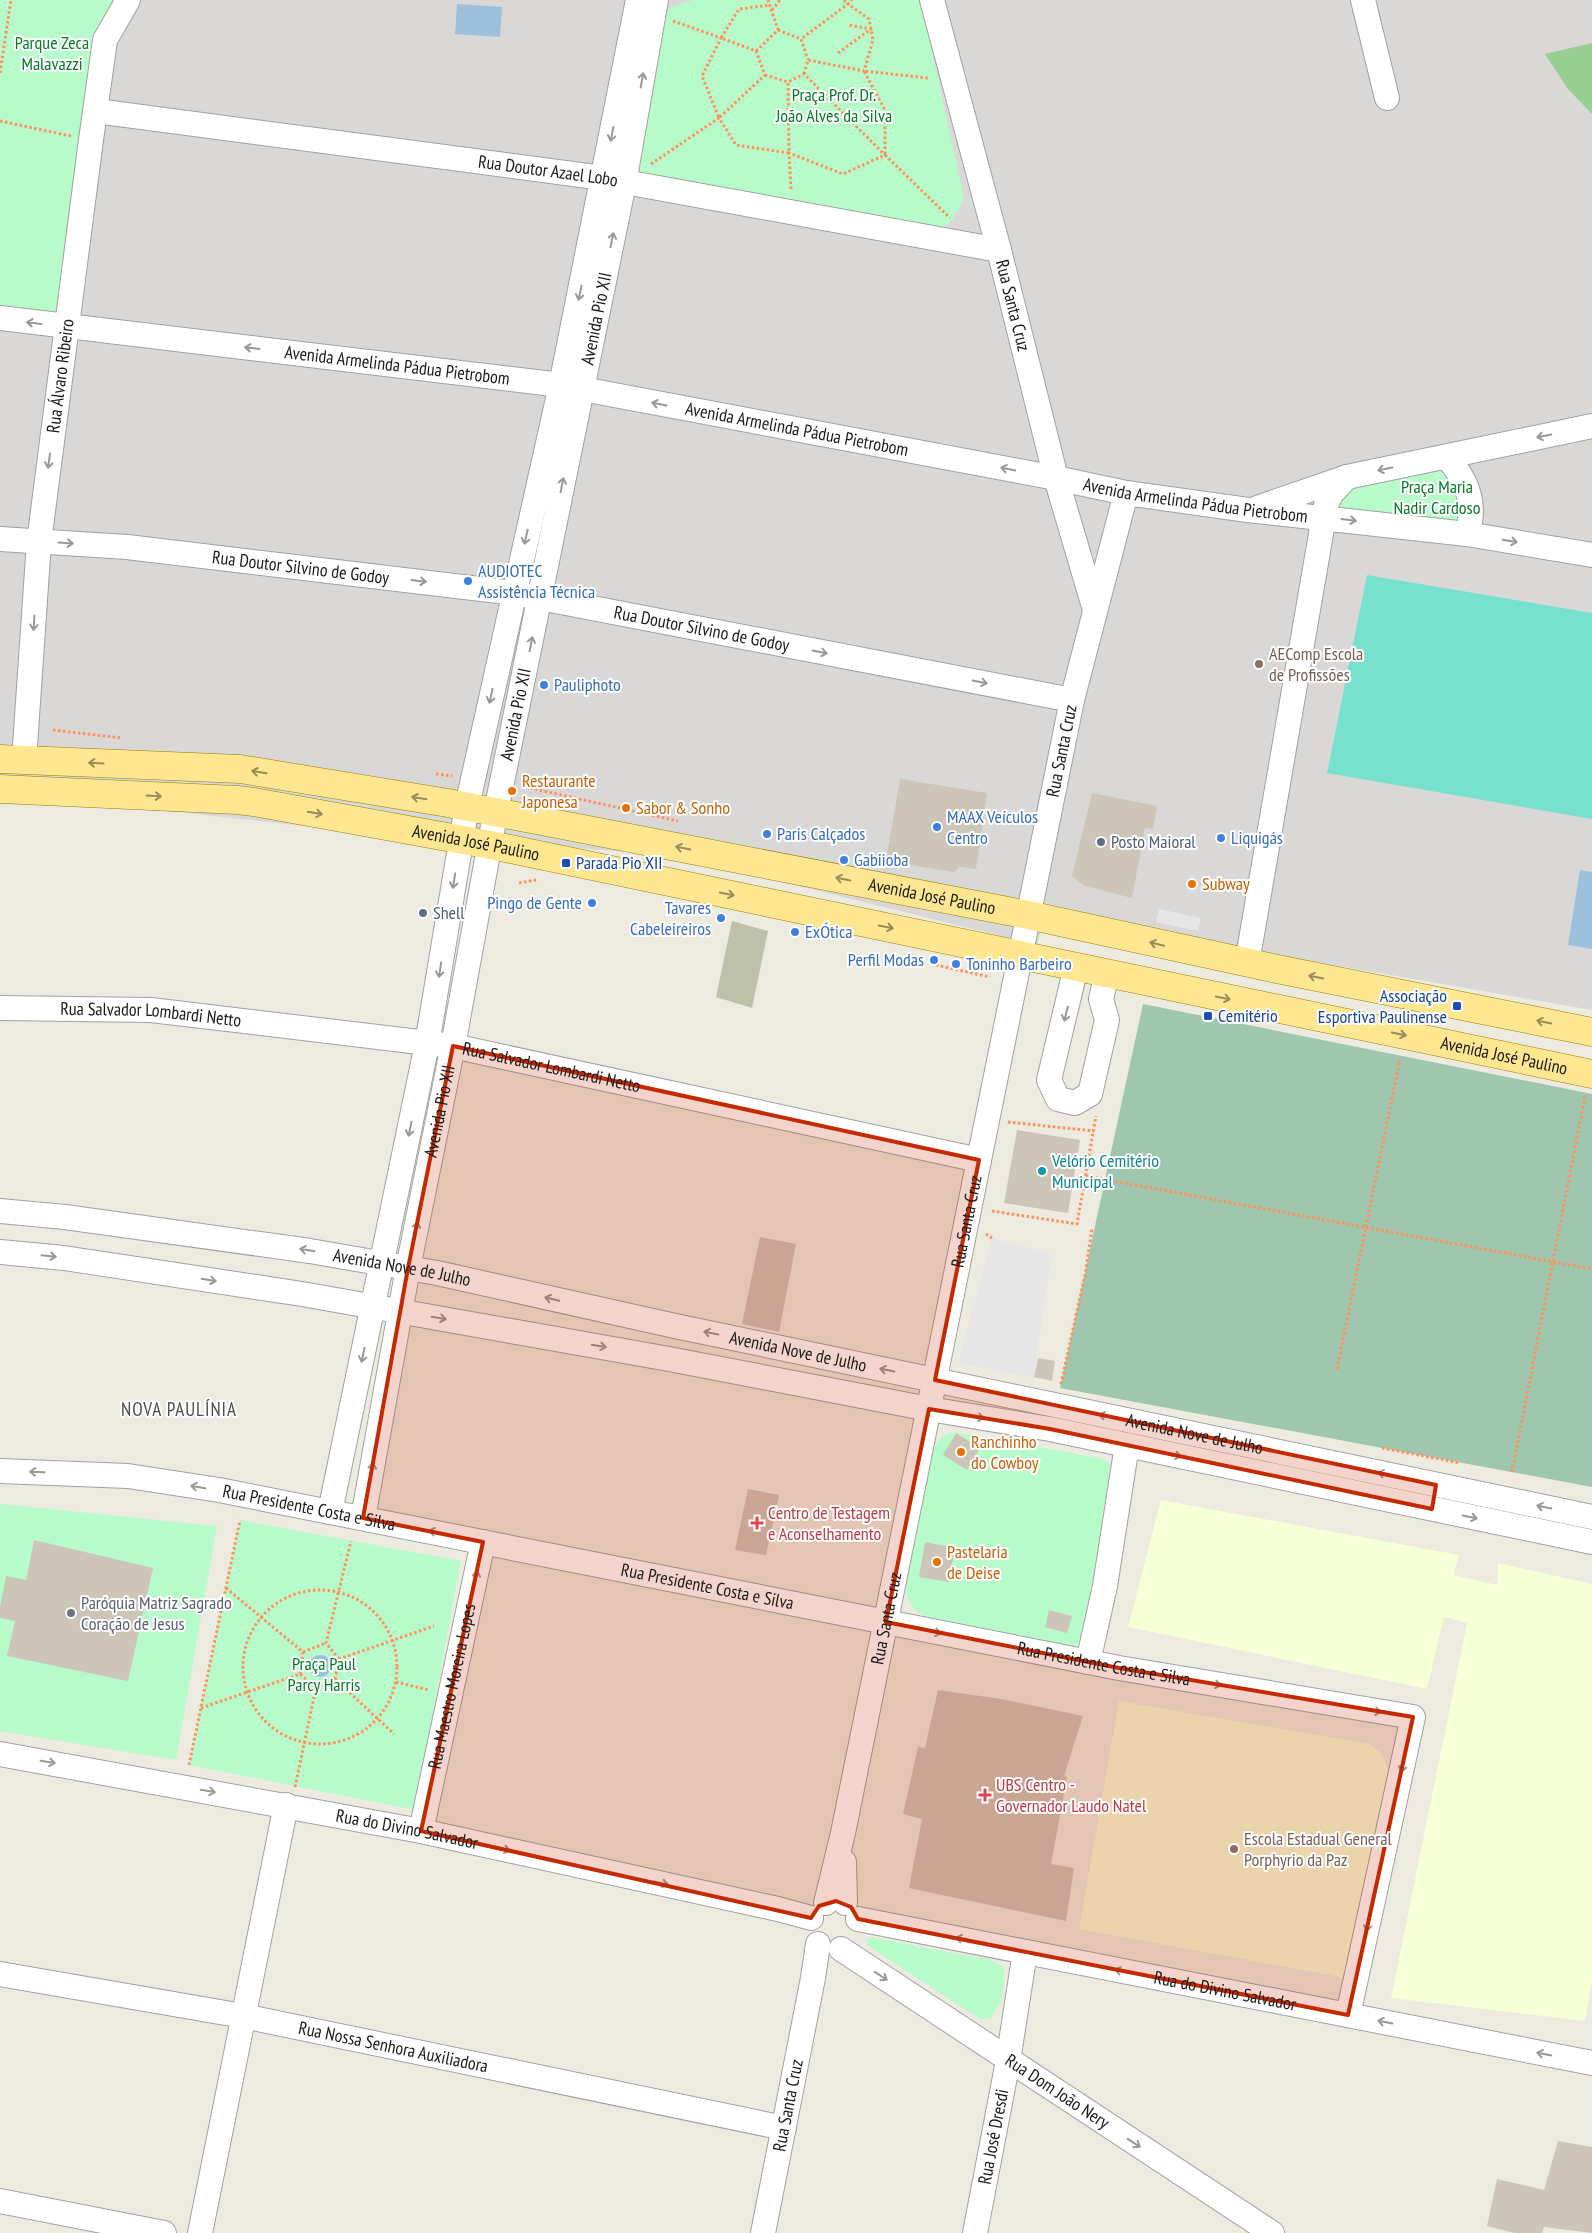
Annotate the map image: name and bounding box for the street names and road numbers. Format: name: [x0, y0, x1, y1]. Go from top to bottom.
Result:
street label: Rua Doutor Azael Lobo: [477, 150, 620, 192]
street label: Rua Santa Cruz: [991, 257, 1036, 354]
street label: Avenida Pio XII: [575, 270, 617, 367]
street label: Rua Álvaro Ribeiro: [41, 317, 79, 434]
street label: Avenida Armelinda Pádua Pietrobom: [283, 340, 511, 390]
street label: Avenida Armelinda Pádua Pietrobom: [684, 397, 910, 461]
street label: Avenida Armelinda Pádua Pietrobom: [1081, 472, 1309, 527]
street label: Rua Doutor Silvino de Godoy: [211, 545, 391, 589]
street label: Rua Doutor Silvino de Godoy: [612, 600, 791, 657]
street label: Avenida Pio XII: [495, 666, 536, 763]
street label: Rua Santa Cruz: [1041, 703, 1082, 799]
street label: Avenida José Paulino: [411, 819, 542, 866]
street label: Avenida José Paulino: [867, 872, 998, 920]
street label: Rua Salvador Lombardi Netto: [60, 997, 243, 1032]
street label: Avenida José Paulino: [1439, 1031, 1570, 1080]
street label: Rua Salvador Lombardi Netto: [461, 1036, 643, 1097]
street label: Avenida Pio XII: [419, 1063, 460, 1159]
street label: Rua Santa Cruz: [946, 1173, 987, 1269]
street label: Avenida Nove de Julho: [331, 1243, 473, 1291]
street label: Avenida Nove de Julho: [727, 1326, 869, 1377]
street label: Avenida Nove de Julho: [1124, 1408, 1266, 1459]
street label: Rua Presidente Costa e Silva: [221, 1479, 398, 1536]
street label: Rua Presidente Costa e Silva: [619, 1558, 796, 1614]
street label: Rua Santa Cruz: [865, 1570, 906, 1666]
street label: Rua Maestro Moreira Lopes: [423, 1601, 480, 1771]
street label: Rua Presidente Costa e Silva: [1015, 1636, 1192, 1691]
street label: Rua do Divino Salvador: [334, 1804, 481, 1854]
street label: Rua do Divino Salvador: [1152, 1965, 1298, 2016]
street label: Rua Nossa Senhora Auxiliadora: [296, 2016, 490, 2077]
street label: Rua Dom João Nery: [1001, 2048, 1114, 2134]
street label: Rua Santa Cruz: [767, 2057, 808, 2153]
street label: Rua José Dresdi: [973, 2087, 1013, 2186]

